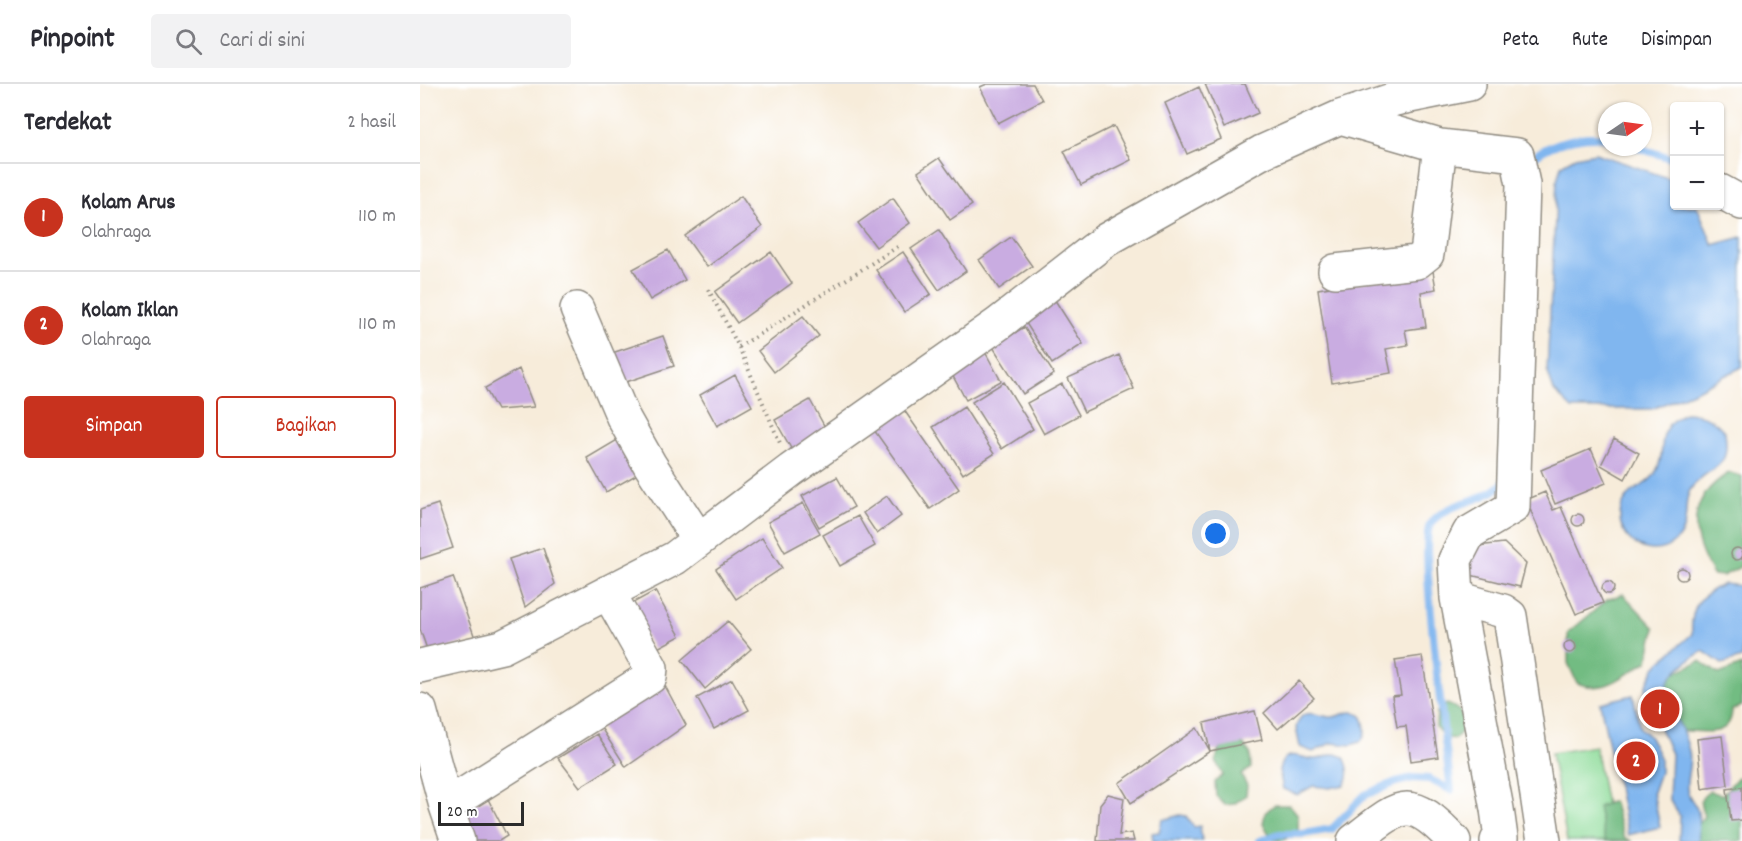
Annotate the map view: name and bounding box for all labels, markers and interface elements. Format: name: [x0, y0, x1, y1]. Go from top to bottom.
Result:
search box: [151, 14, 571, 68]
text: Pinpoint: [30, 21, 115, 61]
icon: search: [172, 25, 205, 58]
text: Cari di sini: [220, 26, 305, 57]
text: Peta: [1502, 26, 1539, 56]
text: Rute: [1572, 26, 1608, 56]
text: Disimpan: [1641, 26, 1712, 56]
north arrow: [1598, 102, 1652, 156]
map controls: [1670, 102, 1724, 210]
button: +: [1670, 102, 1724, 156]
text: Terdekat: [24, 105, 112, 142]
text: 2 hasil: [347, 109, 396, 137]
button: −: [1670, 156, 1724, 210]
text: Kolam Arus: [81, 188, 176, 219]
text: 1: [41, 203, 46, 231]
text: 110 m: [358, 203, 396, 231]
text: Olahraga: [81, 219, 151, 247]
text: Kolam Iklan: [81, 296, 178, 327]
text: 2: [39, 311, 48, 339]
text: 110 m: [358, 311, 396, 339]
text: Olahraga: [81, 327, 151, 355]
button: Simpan: [24, 396, 204, 458]
button: Bagikan: [216, 396, 396, 458]
your location: [1201, 519, 1230, 548]
pin: 1: [1640, 686, 1680, 732]
pin: 2: [1616, 738, 1656, 784]
scale bar: [438, 799, 524, 826]
text: 20 m: [447, 801, 477, 824]

